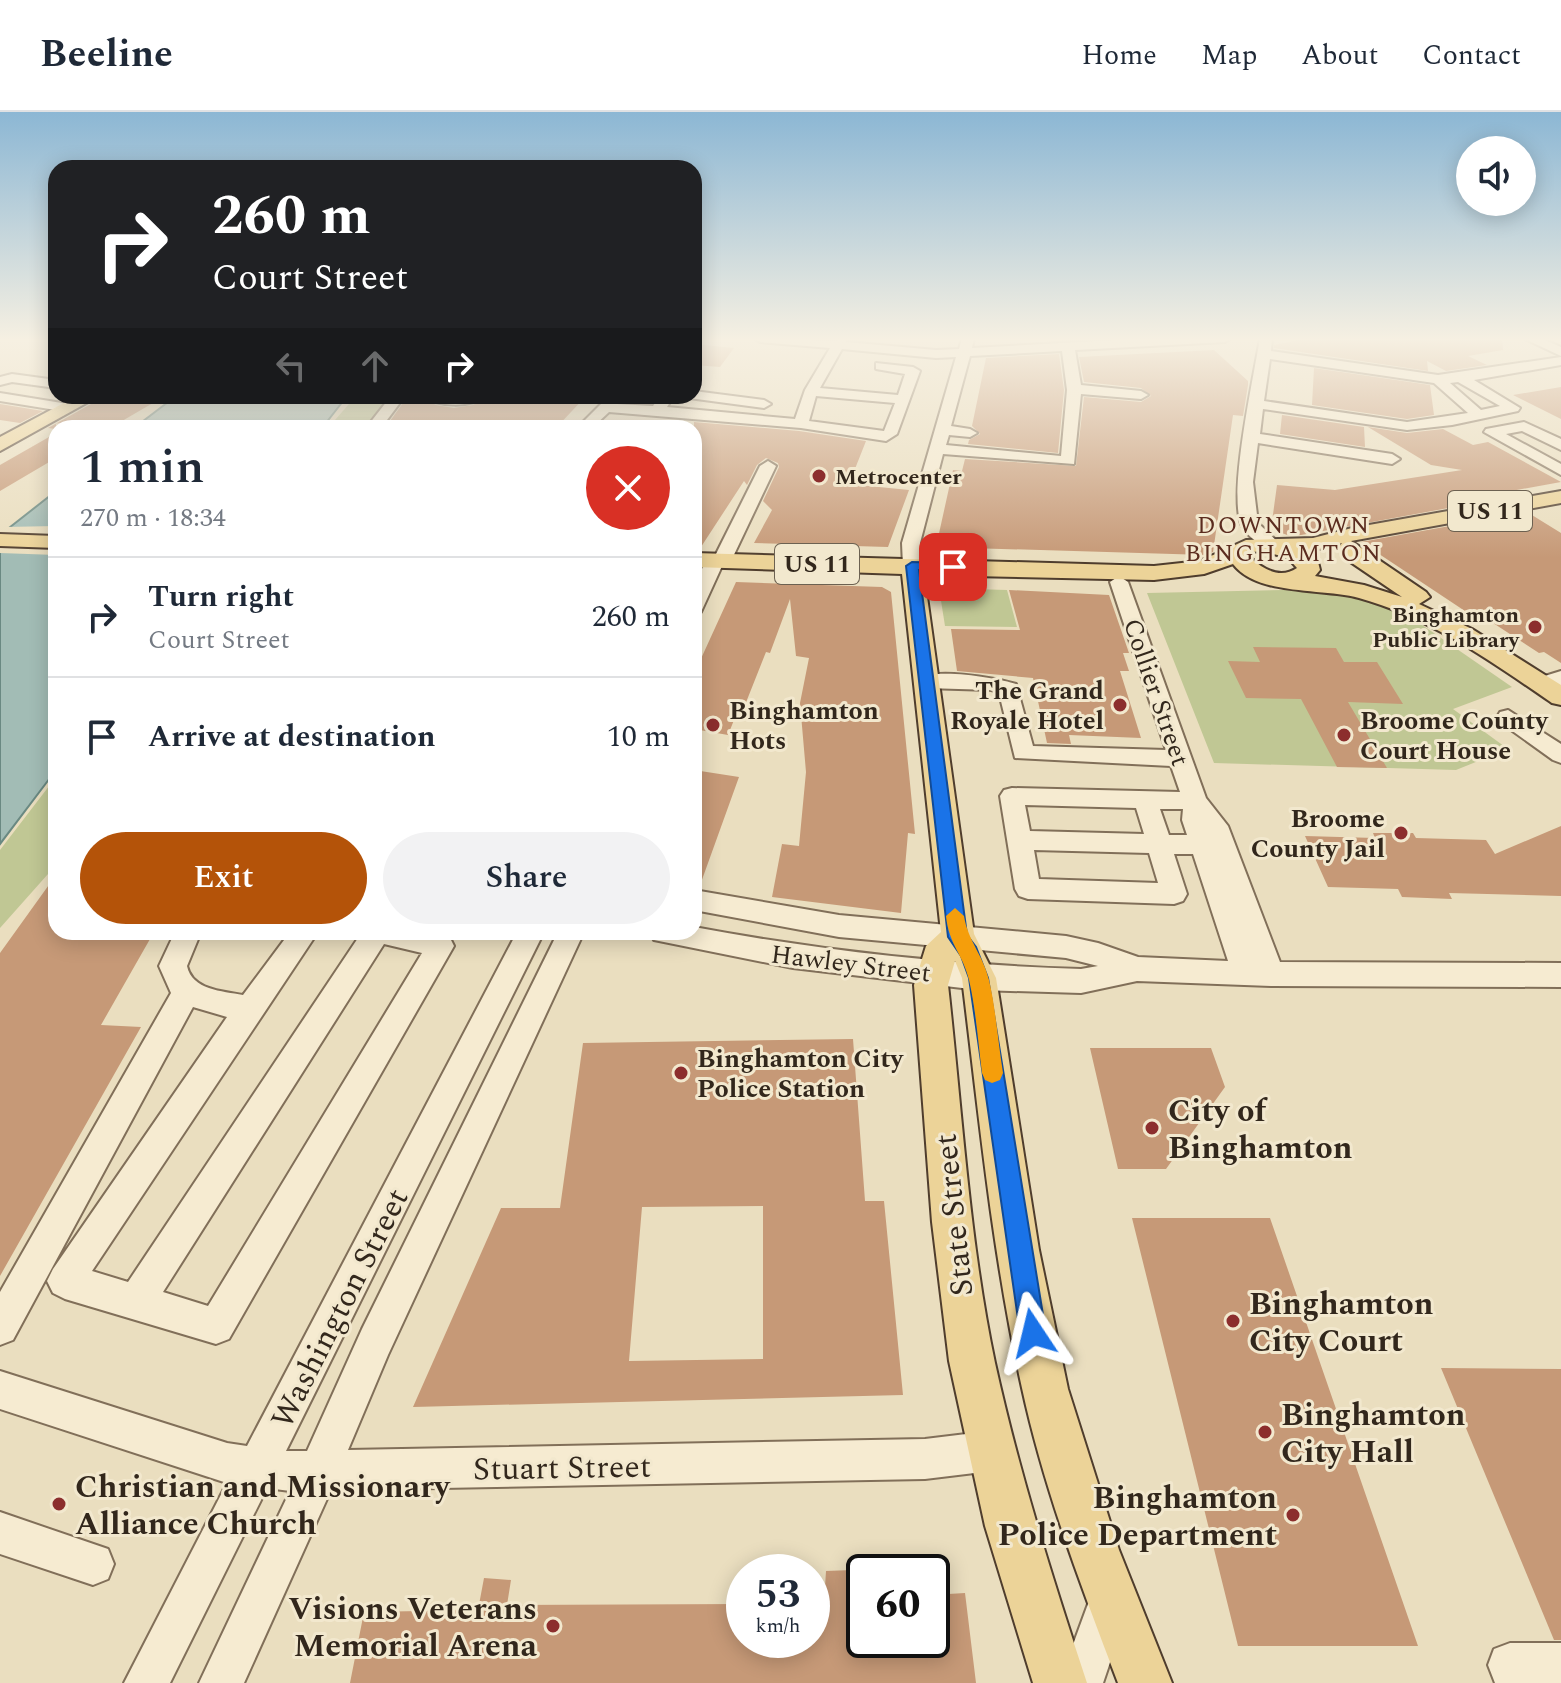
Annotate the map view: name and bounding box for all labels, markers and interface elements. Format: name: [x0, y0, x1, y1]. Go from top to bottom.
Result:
text: Beeline: [40, 26, 173, 84]
text: Home: [1081, 34, 1157, 77]
text: Map: [1201, 34, 1257, 77]
text: About: [1301, 34, 1378, 77]
text: Contact: [1422, 34, 1521, 77]
map controls: [1456, 136, 1536, 216]
button: sound: [1456, 136, 1536, 216]
text: 260 m: [212, 174, 371, 259]
icon: right: [80, 192, 184, 296]
text: Court Street: [212, 251, 408, 306]
icon: left: [269, 344, 313, 388]
icon: ahead: [353, 344, 397, 388]
icon: right: [437, 344, 481, 388]
text: 1 min: [80, 431, 205, 504]
button: close: [586, 446, 670, 530]
place label: Metrocenter: [835, 461, 962, 494]
marker: Metrocenter: [810, 467, 828, 485]
road number: US 11: [1448, 491, 1532, 531]
text: 270 m · 18:34: [80, 498, 226, 538]
district label: DOWNTOWN BINGHAMTON: [1185, 508, 1383, 572]
pin: [919, 533, 987, 601]
road number: US 11: [775, 544, 859, 584]
icon: arrive: [931, 545, 975, 589]
text: Turn right: [148, 574, 294, 620]
text: 260 m: [592, 594, 670, 640]
icon: right: [80, 595, 124, 639]
place label: Binghamton Public Library: [1372, 599, 1521, 657]
street label: Collier Street: [1112, 613, 1200, 772]
marker: Binghamton Public Library: [1526, 618, 1544, 636]
text: Court Street: [148, 620, 290, 660]
place label: The Grand Royale Hotel: [950, 671, 1104, 741]
place label: Binghamton Hots: [729, 691, 879, 761]
marker: The Grand Royale Hotel: [1111, 696, 1129, 714]
place label: Broome County Court House: [1360, 701, 1549, 771]
text: Arrive at destination: [148, 714, 435, 760]
text: 10 m: [607, 714, 670, 760]
icon: arrive: [80, 715, 124, 759]
marker: Binghamton Hots: [704, 716, 722, 734]
marker: Broome County Court House: [1335, 726, 1353, 744]
place label: Broome County Jail: [1251, 799, 1385, 869]
marker: Broome County Jail: [1392, 824, 1410, 842]
button: Exit: [80, 832, 367, 924]
button: Share: [383, 832, 670, 924]
street label: Hawley Street: [769, 934, 933, 994]
place label: Binghamton City Police Station: [697, 1039, 905, 1109]
marker: Binghamton City Police Station: [672, 1064, 690, 1082]
place label: City of Binghamton: [1168, 1087, 1353, 1173]
marker: City of Binghamton: [1143, 1119, 1161, 1137]
street label: State Street: [922, 1131, 987, 1298]
street label: Washington Street: [259, 1180, 422, 1437]
place label: Binghamton City Court: [1249, 1280, 1434, 1366]
position arrow: [991, 1291, 1075, 1375]
marker: Binghamton City Court: [1224, 1312, 1242, 1330]
place label: Binghamton City Hall: [1281, 1391, 1466, 1477]
marker: Binghamton City Hall: [1256, 1423, 1274, 1441]
street label: Stuart Street: [472, 1442, 652, 1495]
place label: Christian and Missionary Alliance Church: [75, 1463, 451, 1549]
place label: Binghamton Police Department: [998, 1474, 1277, 1560]
marker: Christian and Missionary Alliance Church: [50, 1495, 68, 1513]
marker: Binghamton Police Department: [1284, 1506, 1302, 1524]
speed limit sign: 60: [846, 1554, 950, 1658]
text: 53: [756, 1565, 800, 1626]
place label: Visions Veterans Memorial Arena: [288, 1585, 538, 1671]
text: km/h: [756, 1611, 801, 1641]
marker: Visions Veterans Memorial Arena: [544, 1617, 562, 1635]

